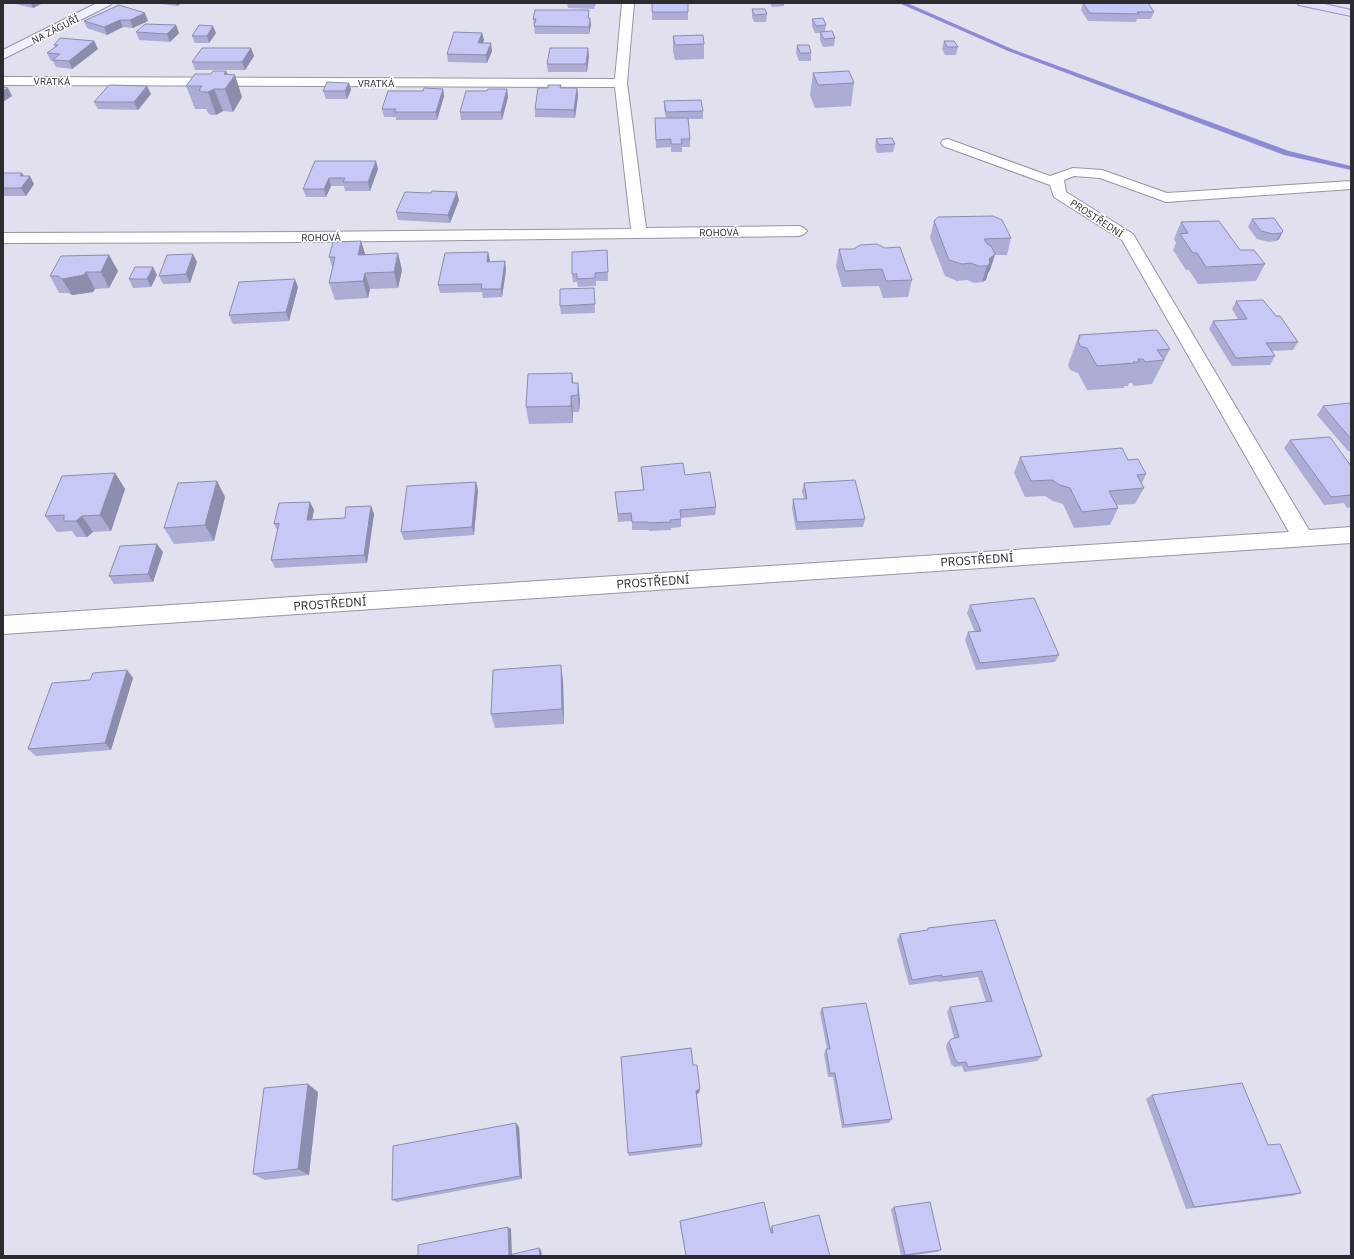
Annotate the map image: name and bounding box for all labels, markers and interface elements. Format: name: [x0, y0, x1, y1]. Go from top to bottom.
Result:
street label: NA ZÁGUŘÍ: [29, 12, 81, 47]
street label: VRATKÁ: [34, 75, 71, 88]
street label: VRATKÁ: [358, 77, 395, 90]
street label: PROSTŘEDNÍ: [1068, 196, 1126, 240]
street label: ROHOVÁ: [699, 226, 739, 239]
street label: ROHOVÁ: [301, 231, 341, 244]
street label: PROSTŘEDNÍ: [940, 549, 1014, 570]
street label: PROSTŘEDNÍ: [616, 571, 690, 592]
street label: PROSTŘEDNÍ: [293, 593, 367, 614]

